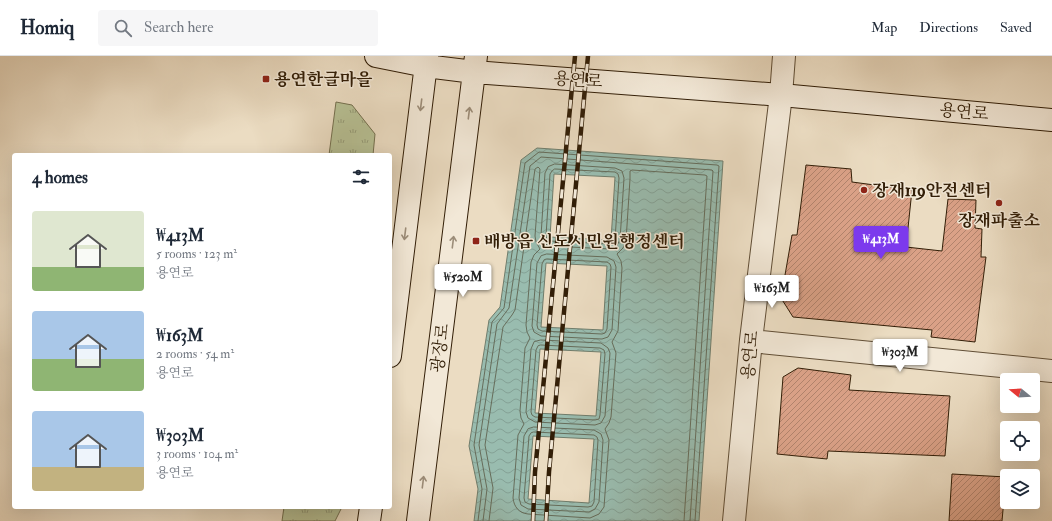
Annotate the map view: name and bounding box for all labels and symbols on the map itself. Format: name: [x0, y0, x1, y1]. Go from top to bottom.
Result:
street label: 용연로: [553, 68, 604, 92]
place label: 용연한글마을: [274, 69, 373, 90]
marker: 용연한글마을: [261, 74, 271, 84]
one-way arrow: [417, 98, 425, 111]
street label: 용연로: [939, 99, 990, 125]
one-way arrow: [465, 107, 473, 120]
place label: 장재119안전센터: [872, 180, 991, 201]
marker: 장재119안전센터: [859, 185, 869, 195]
marker: 장재파출소: [994, 198, 1004, 208]
place label: 장재파출소: [958, 210, 1040, 231]
pin: ₩413M: [853, 226, 909, 260]
one-way arrow: [401, 227, 409, 240]
place label: 배방읍 신도시민원행정센터: [484, 231, 685, 252]
one-way arrow: [449, 236, 457, 249]
marker: 배방읍 신도시민원행정센터: [471, 236, 481, 246]
pin: ₩520M: [435, 264, 491, 298]
pin: ₩163M: [744, 275, 800, 309]
street label: 광장로: [427, 322, 453, 374]
street label: 용연로: [737, 329, 763, 381]
pin: ₩303M: [872, 339, 928, 373]
north arrow: [1000, 373, 1040, 413]
one-way arrow: [419, 476, 427, 489]

